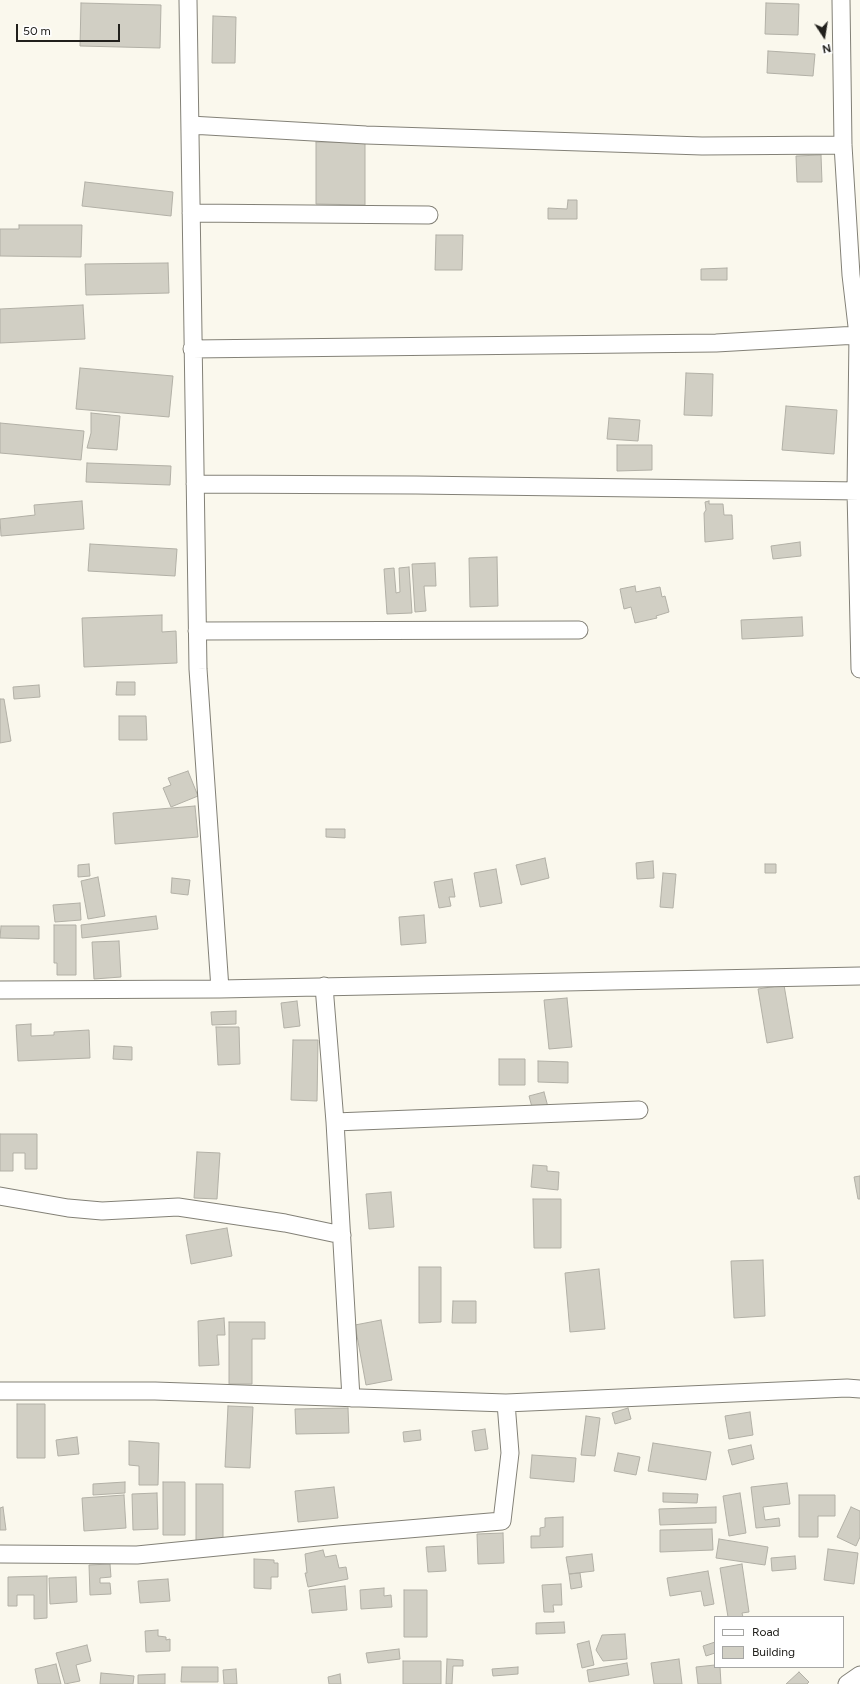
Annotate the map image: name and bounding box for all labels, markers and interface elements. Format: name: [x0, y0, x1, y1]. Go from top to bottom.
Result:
scale bar: [18, 16, 122, 42]
north arrow: [804, 16, 844, 56]
text: 50 m: [23, 24, 51, 38]
text: N: [821, 41, 832, 55]
legend: [714, 1616, 844, 1668]
text: Road: [752, 1625, 780, 1639]
text: Building: [752, 1645, 795, 1659]

